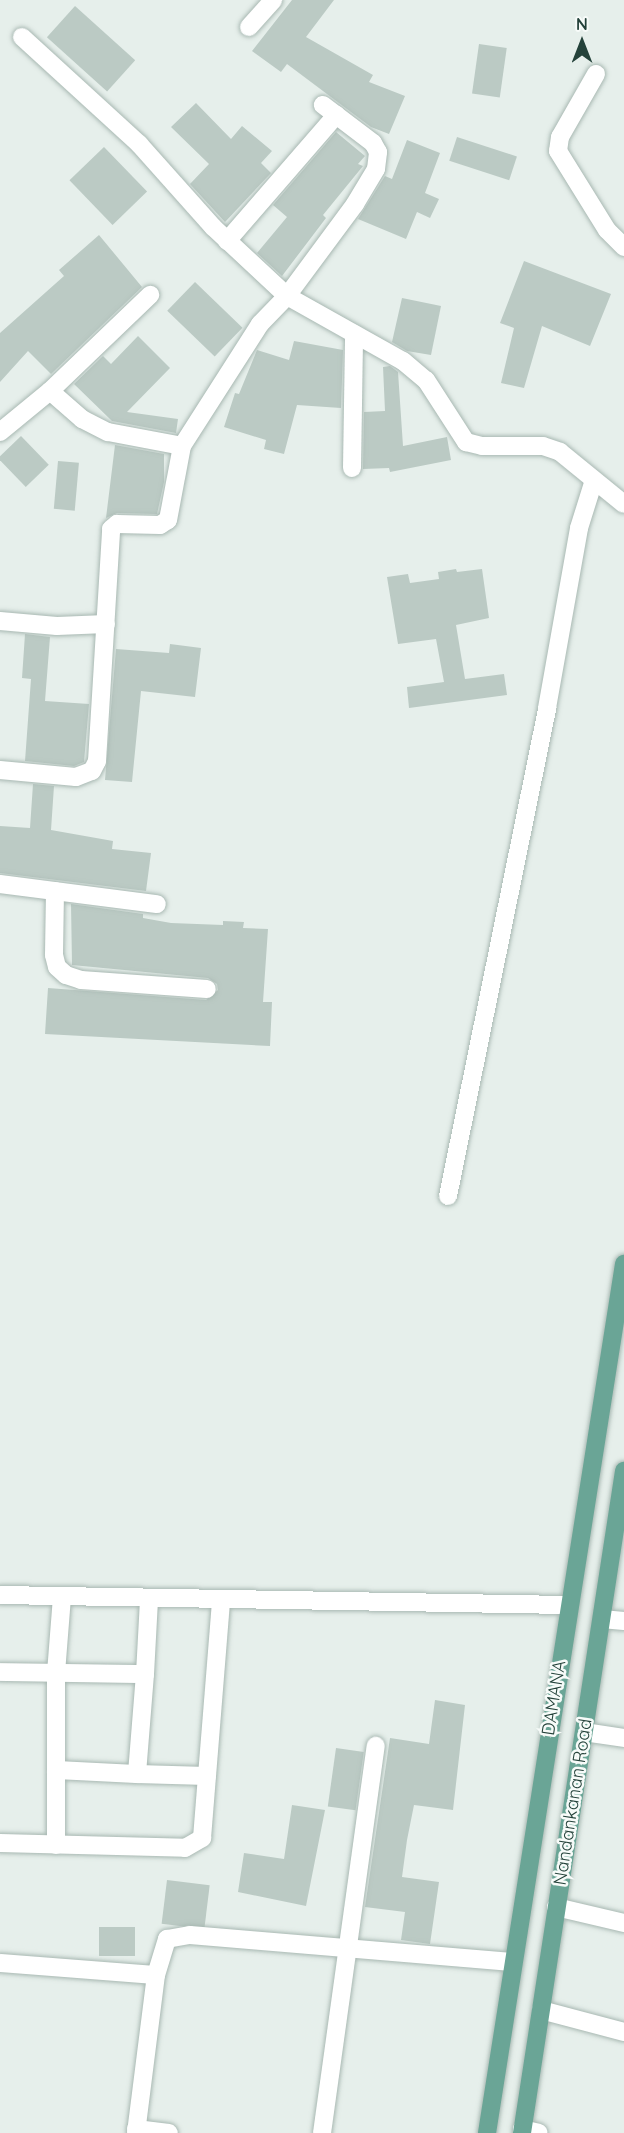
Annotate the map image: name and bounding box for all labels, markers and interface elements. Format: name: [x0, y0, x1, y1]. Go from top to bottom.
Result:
north arrow: [552, 12, 612, 72]
text: N: [576, 14, 588, 34]
street label: DAMANA: [537, 1659, 571, 1737]
street label: Nandankanan Road: [549, 1717, 597, 1887]

